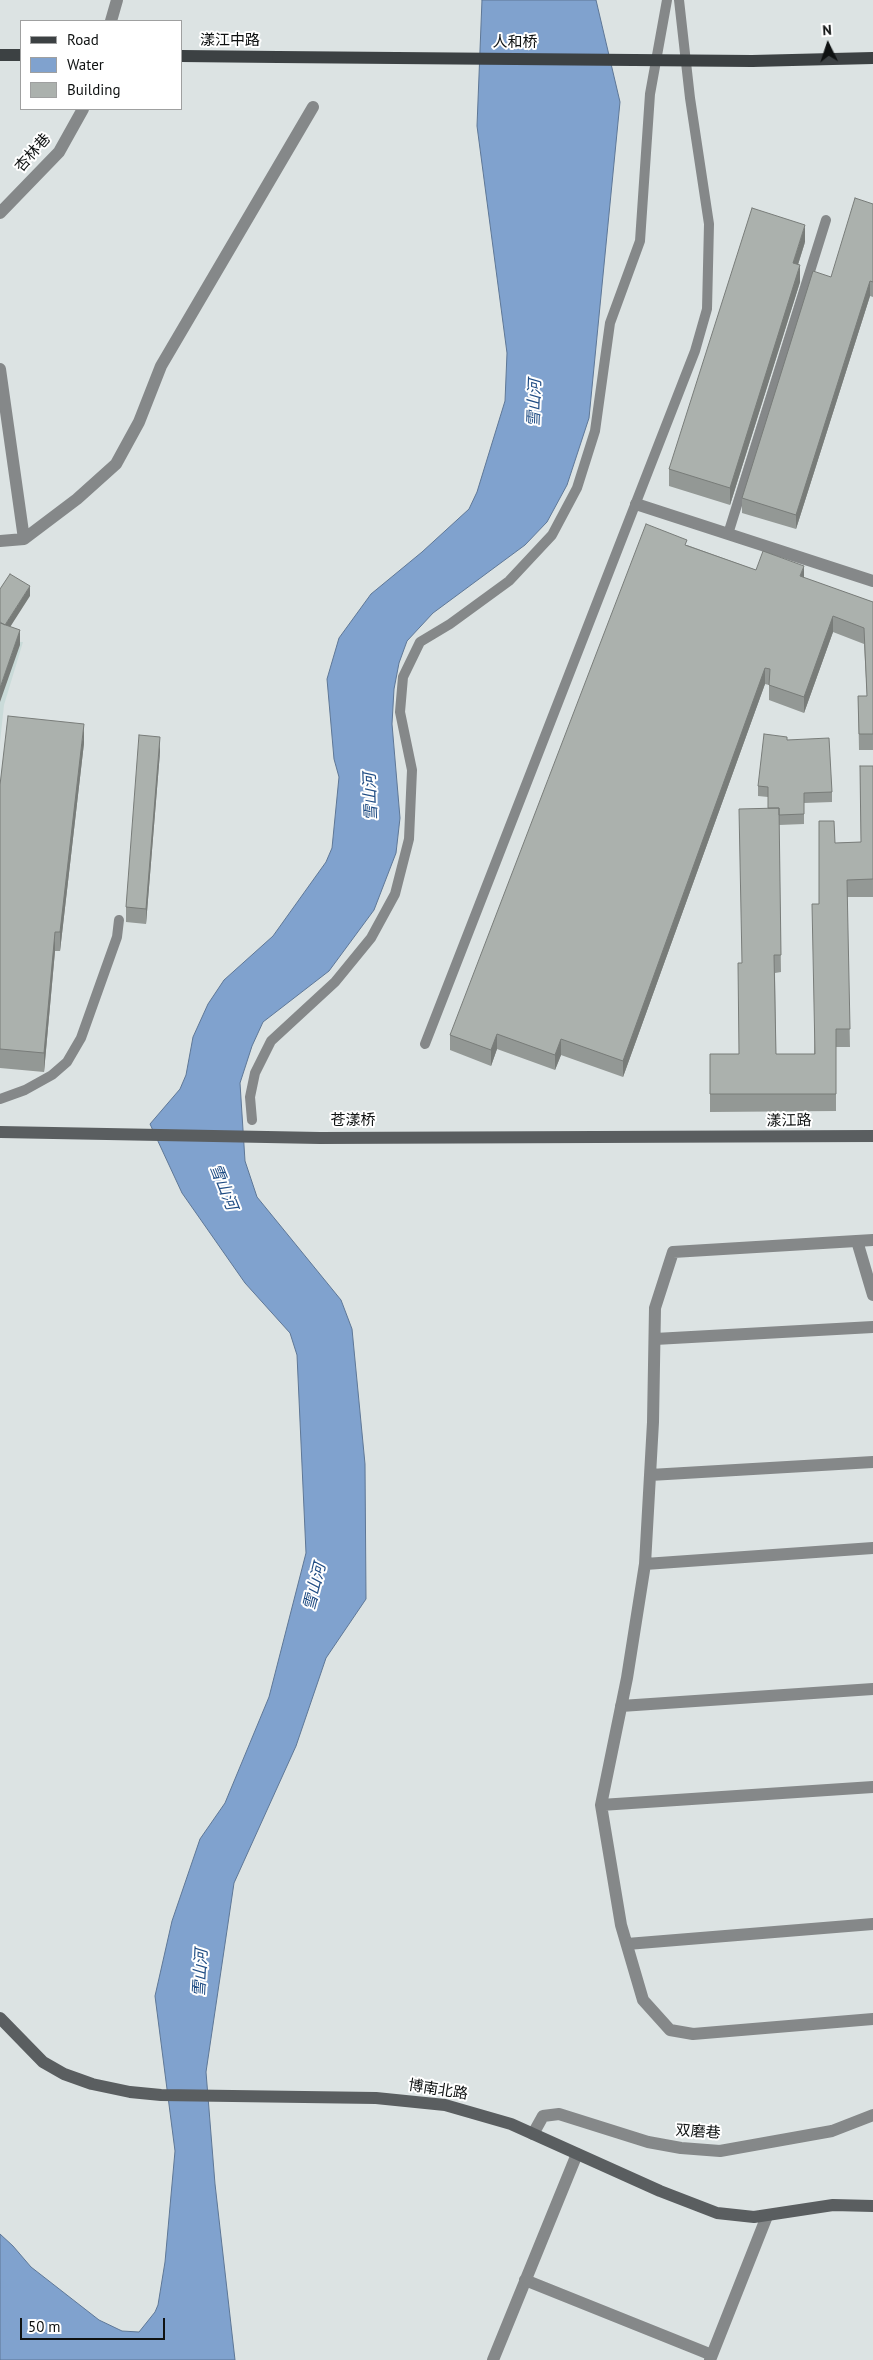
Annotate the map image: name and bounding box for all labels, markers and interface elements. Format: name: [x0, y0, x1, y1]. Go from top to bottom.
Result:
legend: [20, 20, 182, 110]
north arrow: [803, 20, 853, 70]
text: N: [822, 21, 832, 39]
text: Road: [67, 30, 99, 49]
street label: 漾江中路: [200, 32, 260, 50]
street label: 人和桥: [493, 34, 537, 52]
text: Water: [67, 55, 104, 74]
text: Building: [67, 80, 121, 99]
street label: 杏林巷: [11, 130, 55, 176]
water label: 雪山河: [525, 379, 545, 427]
water label: 雪山河: [361, 773, 381, 821]
street label: 苍漾桥: [331, 1112, 375, 1130]
street label: 漾江路: [766, 1112, 812, 1130]
water label: 雪山河: [205, 1161, 241, 1213]
water label: 雪山河: [300, 1561, 330, 1613]
water label: 雪山河: [190, 1949, 212, 1997]
street label: 博南北路: [407, 2076, 469, 2104]
street label: 双磨巷: [675, 2121, 721, 2143]
scale bar: [22, 2308, 168, 2340]
text: 50 m: [28, 2317, 61, 2336]

